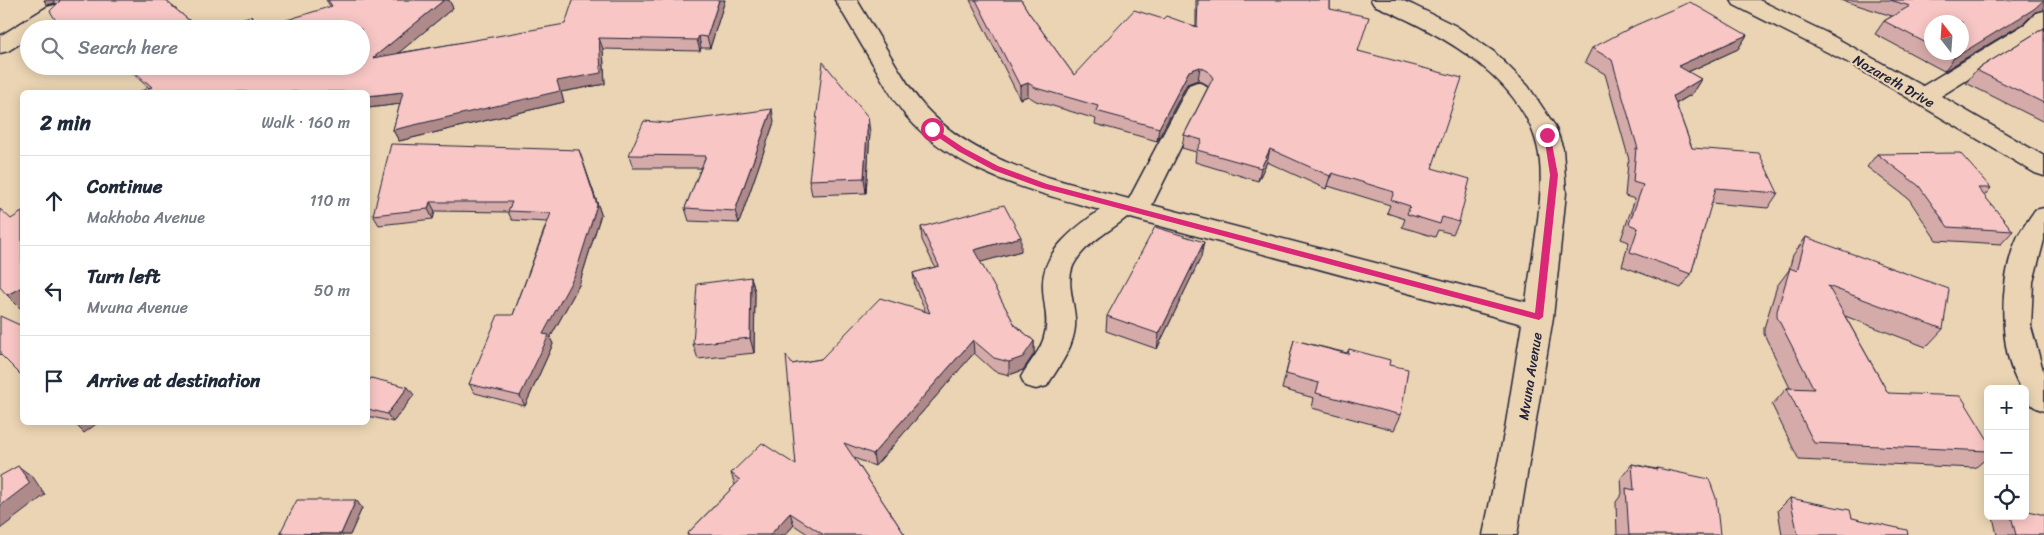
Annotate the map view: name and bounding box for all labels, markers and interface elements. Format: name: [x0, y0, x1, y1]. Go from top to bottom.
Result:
north arrow: [1924, 15, 1969, 60]
search box: [20, 20, 370, 75]
text: Search here: [78, 31, 178, 64]
icon: search: [38, 34, 66, 62]
street label: Nazareth Drive: [1848, 48, 1939, 115]
text: 2 min: [40, 104, 91, 142]
text: Walk · 160 m: [261, 108, 350, 137]
route start: [921, 118, 944, 141]
route end: [1536, 124, 1559, 147]
text: Continue: [87, 170, 163, 203]
text: 110 m: [310, 186, 350, 215]
icon: ahead: [40, 187, 68, 215]
text: Makhoba Avenue: [87, 203, 205, 232]
text: Turn left: [87, 260, 160, 293]
text: 50 m: [314, 276, 350, 305]
icon: left: [40, 277, 68, 305]
text: Mvuna Avenue: [87, 293, 188, 322]
street label: Mvuna Avenue: [1511, 330, 1550, 422]
text: Arrive at destination: [87, 364, 260, 397]
icon: arrive: [40, 367, 68, 395]
map controls: [1984, 385, 2029, 520]
button: +: [1984, 385, 2029, 430]
button: −: [1984, 430, 2029, 475]
button: locate: [1984, 475, 2029, 520]

